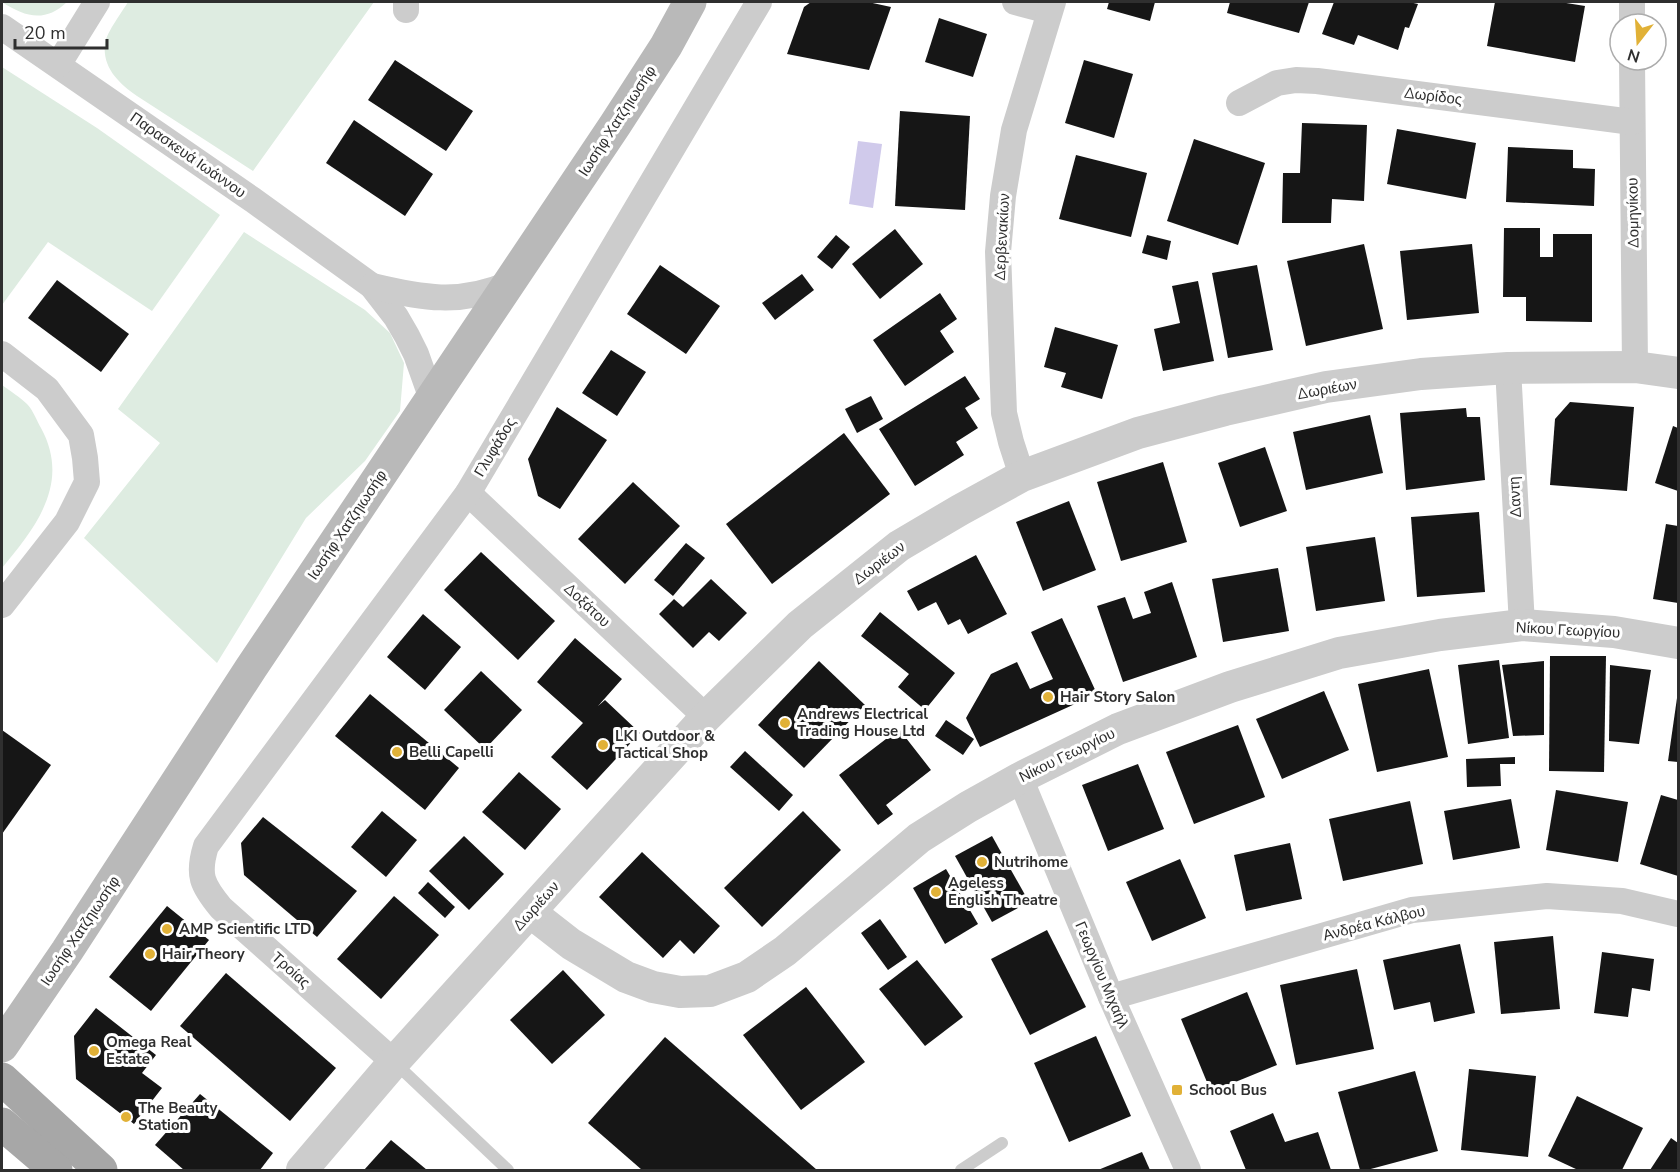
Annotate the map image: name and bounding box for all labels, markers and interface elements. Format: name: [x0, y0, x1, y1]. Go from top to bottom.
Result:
scale bar: [15, 12, 106, 50]
north arrow: [1608, 12, 1668, 72]
text: 20 m: [24, 21, 66, 45]
text: N: [1625, 43, 1643, 68]
street label: Ιωσήφ Χατζηιωσήφ: [574, 61, 661, 180]
street label: Δωρίδος: [1403, 83, 1463, 109]
street label: Παρασκευά Ιωάννου: [126, 108, 250, 202]
street label: Δομηνίκου: [1622, 177, 1644, 249]
street label: Δερβενακίων: [990, 193, 1014, 281]
street label: Δωριέων: [1296, 374, 1358, 404]
street label: Γλυφάδος: [469, 414, 521, 480]
street label: Ιωσήφ Χατζηιωσήφ: [303, 466, 391, 584]
street label: Δαντη: [1504, 476, 1526, 518]
street label: Δωριέων: [849, 537, 909, 589]
street label: Δοξάτου: [560, 578, 614, 632]
street label: Νίκου Γεωργίου: [1515, 617, 1621, 643]
place label: Hair Story Salon: [1060, 687, 1175, 707]
marker: Hair Story Salon: [1041, 690, 1055, 704]
place label: Andrews Electrical Trading House Ltd: [797, 704, 928, 741]
marker: Andrews Electrical Trading House Ltd: [778, 716, 792, 730]
street label: Νίκου Γεωργίου: [1016, 723, 1118, 787]
place label: LKI Outdoor & Tactical Shop: [615, 726, 716, 763]
marker: LKI Outdoor & Tactical Shop: [596, 738, 610, 752]
place label: Belli Capelli: [409, 742, 494, 762]
marker: Belli Capelli: [390, 745, 404, 759]
place label: Nutrihome: [994, 852, 1068, 872]
marker: Nutrihome: [975, 855, 989, 869]
street label: Ιωσήφ Χατζηιωσήφ: [36, 872, 124, 990]
place label: Ageless English Theatre: [948, 873, 1058, 910]
street label: Δωριέων: [508, 877, 564, 935]
marker: Ageless English Theatre: [929, 885, 943, 899]
street label: Ανδρέα Κάλβου: [1321, 901, 1427, 945]
place label: AMP Scientific LTD: [179, 919, 311, 939]
street label: Γεωργίου Μιχαήλ: [1070, 919, 1134, 1032]
marker: AMP Scientific LTD: [160, 922, 174, 936]
place label: Hair Theory: [162, 944, 245, 964]
marker: Hair Theory: [143, 947, 157, 961]
street label: Τροίας: [267, 947, 315, 993]
place label: Omega Real Estate: [106, 1032, 192, 1069]
marker: Omega Real Estate: [87, 1044, 101, 1058]
place label: School Bus: [1189, 1080, 1267, 1100]
marker: School Bus: [1170, 1083, 1184, 1097]
place label: The Beauty Station: [138, 1098, 217, 1135]
marker: The Beauty Station: [119, 1110, 133, 1124]

